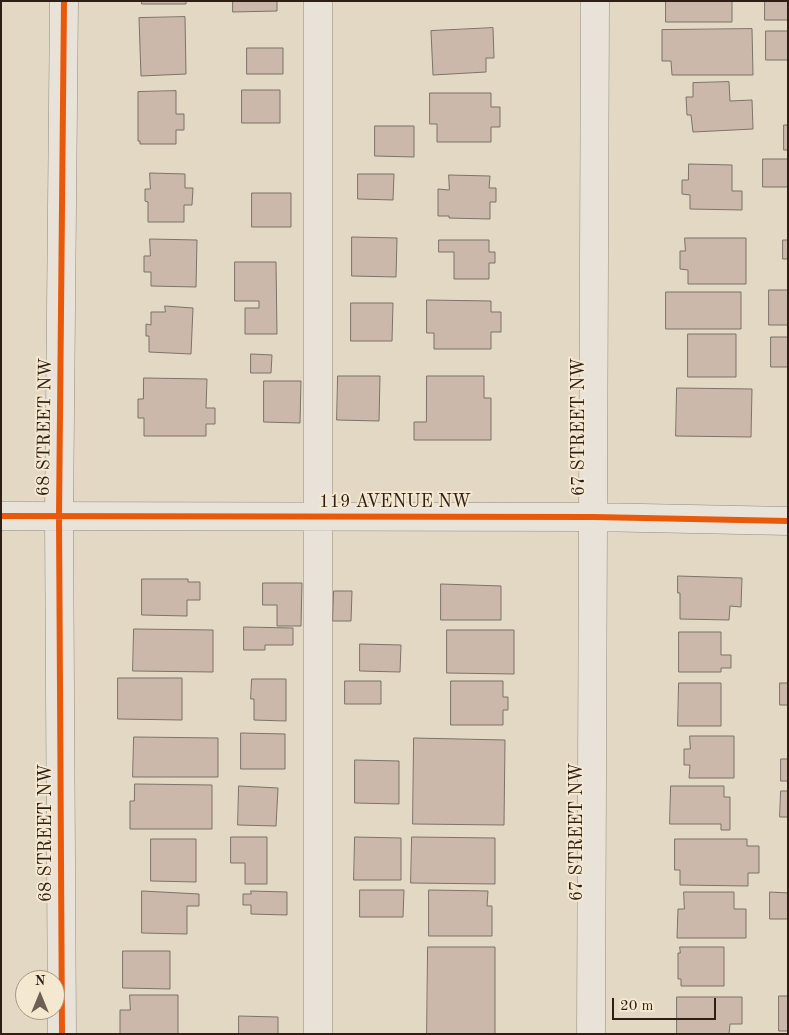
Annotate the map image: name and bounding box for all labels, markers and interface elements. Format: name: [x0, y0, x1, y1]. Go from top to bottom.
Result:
street label: 68 STREET NW: [33, 358, 57, 496]
street label: 67 STREET NW: [568, 358, 590, 496]
street label: 119 AVENUE NW: [319, 491, 471, 513]
street label: 67 STREET NW: [566, 763, 588, 901]
street label: 68 STREET NW: [35, 764, 57, 902]
north arrow: [15, 970, 65, 1020]
text: N: [35, 974, 45, 988]
scale bar: [614, 988, 718, 1020]
text: 20 m: [620, 999, 654, 1014]

